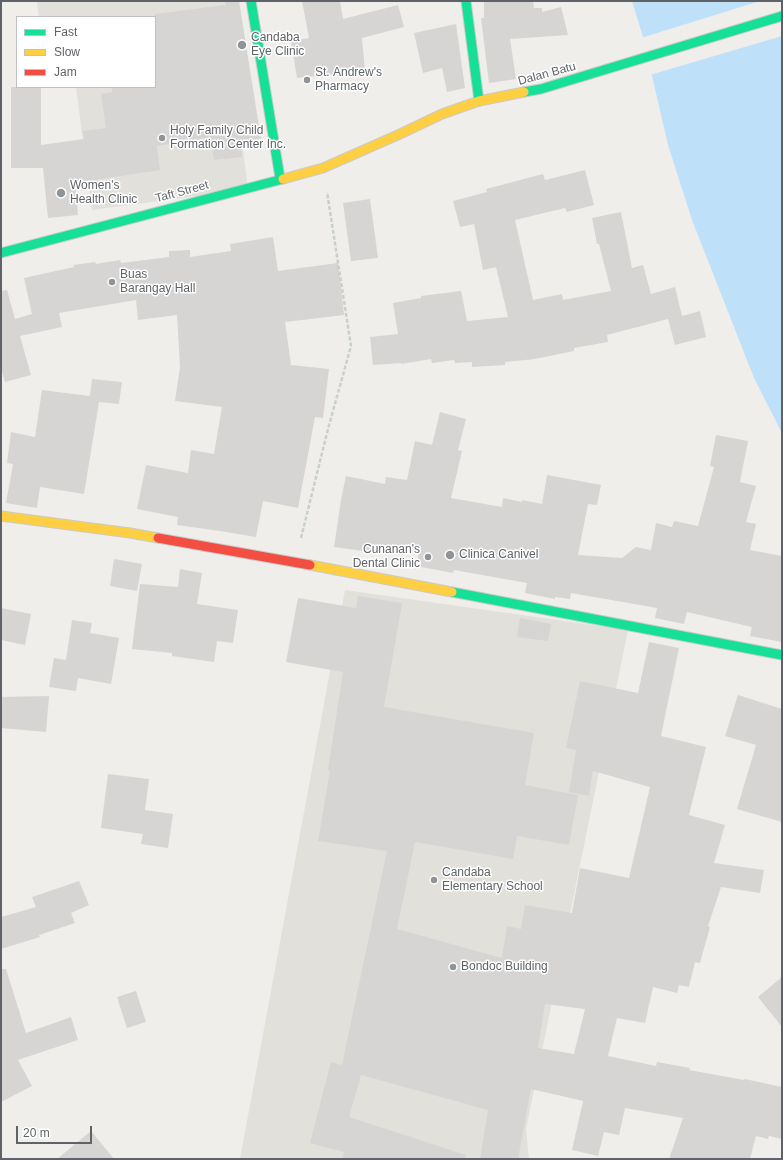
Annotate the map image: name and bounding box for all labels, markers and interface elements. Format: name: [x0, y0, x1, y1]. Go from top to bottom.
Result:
legend: [16, 16, 156, 88]
text: Fast: [54, 25, 77, 39]
place label: Candaba Eye Clinic: [251, 31, 304, 59]
marker: Candaba Eye Clinic: [236, 39, 248, 51]
text: Slow: [54, 45, 80, 59]
street label: Dalan Batu: [516, 59, 578, 89]
text: Jam: [54, 65, 77, 79]
place label: St. Andrew's Pharmacy: [315, 66, 382, 94]
marker: St. Andrew's Pharmacy: [302, 75, 312, 85]
place label: Holy Family Child Formation Center Inc.: [170, 124, 286, 152]
marker: Holy Family Child Formation Center Inc.: [157, 133, 167, 143]
street label: Taft Street: [154, 178, 210, 206]
place label: Women's Health Clinic: [70, 179, 137, 207]
marker: Women's Health Clinic: [55, 187, 67, 199]
place label: Buas Barangay Hall: [120, 268, 195, 296]
marker: Buas Barangay Hall: [107, 277, 117, 287]
place label: Cunanan's Dental Clinic: [353, 543, 420, 571]
place label: Clinica Canivel: [459, 548, 538, 562]
marker: Clinica Canivel: [444, 549, 456, 561]
marker: Cunanan's Dental Clinic: [423, 552, 433, 562]
place label: Candaba Elementary School: [442, 866, 543, 894]
marker: Candaba Elementary School: [429, 875, 439, 885]
place label: Bondoc Building: [461, 960, 548, 974]
marker: Bondoc Building: [448, 962, 458, 972]
scale bar: [18, 1118, 94, 1144]
text: 20 m: [23, 1126, 50, 1140]

